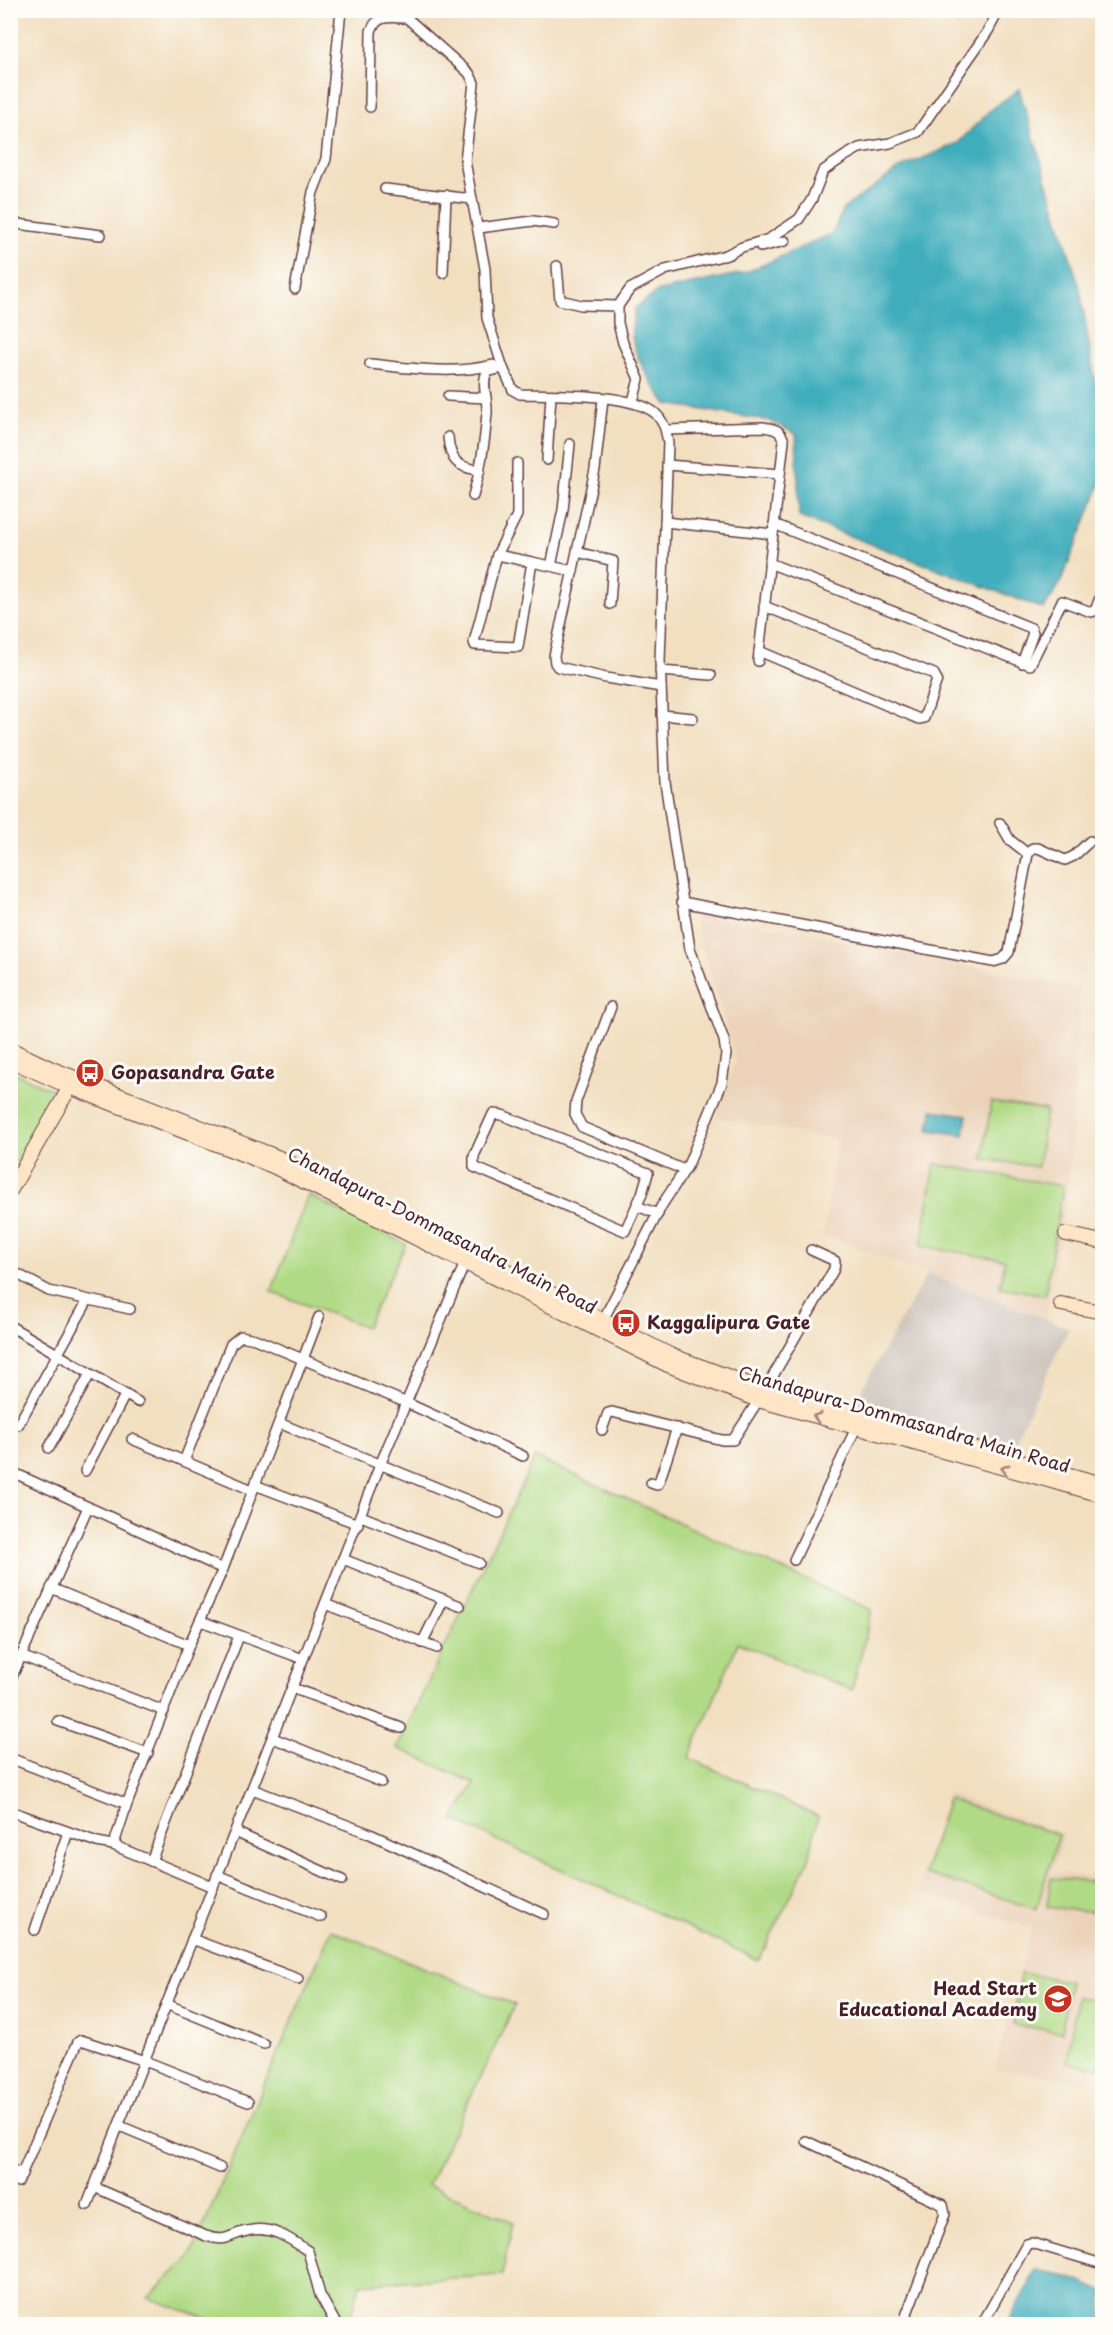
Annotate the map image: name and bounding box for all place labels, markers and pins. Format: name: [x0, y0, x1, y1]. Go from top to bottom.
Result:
bus stop icon: Gopasandra Gate: [74, 1057, 106, 1089]
place label: Gopasandra Gate: [111, 1058, 275, 1085]
bus stop icon: Kaggalipura Gate: [610, 1307, 642, 1339]
place label: Kaggalipura Gate: [647, 1308, 810, 1335]
place label: Head Start Educational Academy: [839, 1974, 1037, 2022]
school or university icon: Head Start Educational Academy: [1042, 1983, 1074, 2015]

